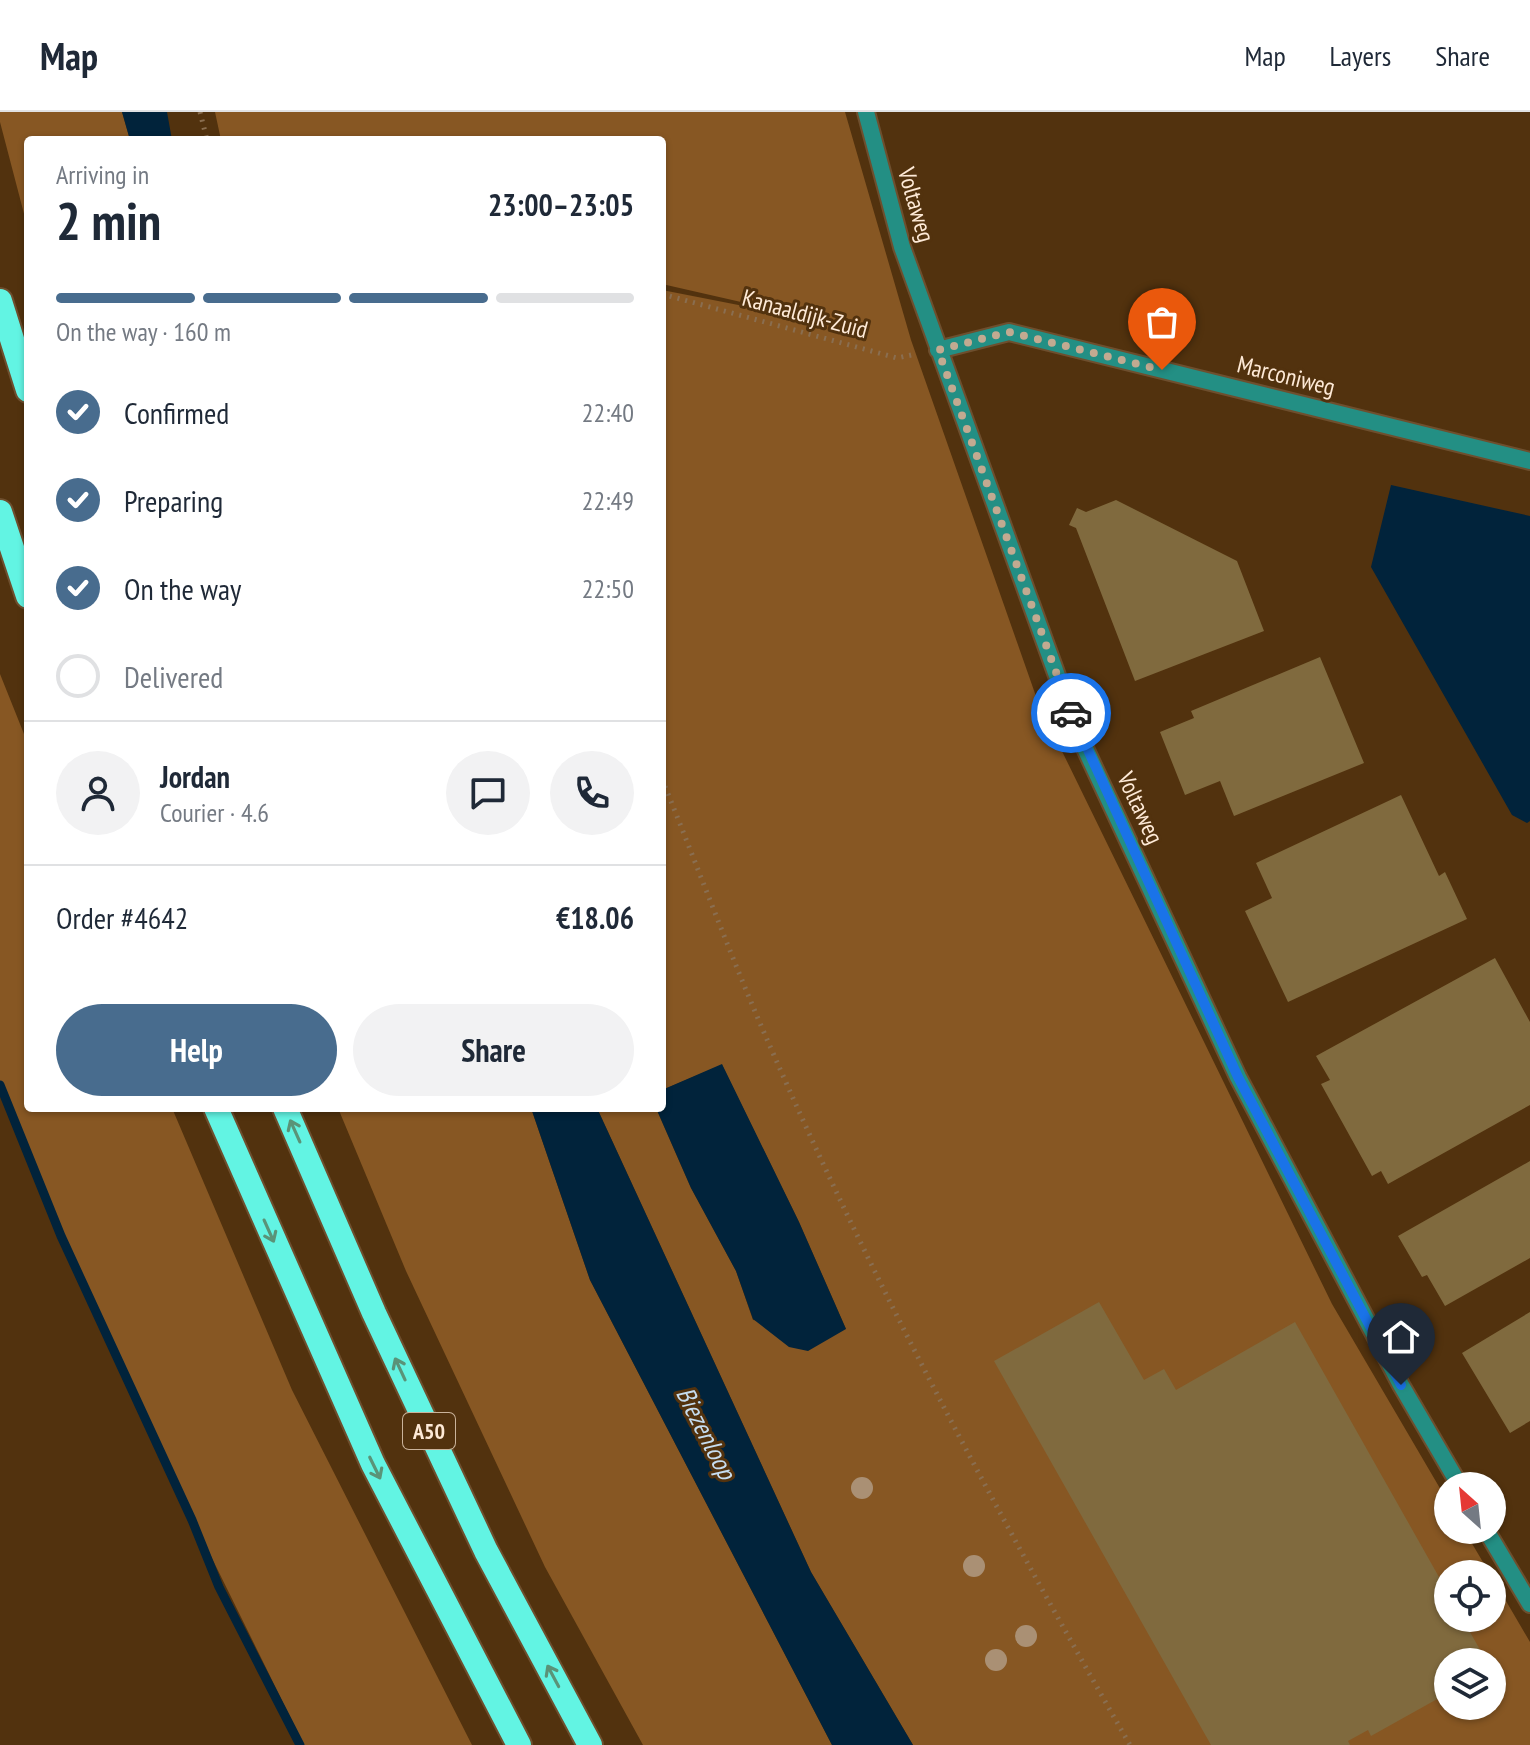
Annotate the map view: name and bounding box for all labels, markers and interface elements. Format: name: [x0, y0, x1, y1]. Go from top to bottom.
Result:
text: Map: [40, 31, 98, 80]
text: Map: [1244, 37, 1286, 74]
text: Layers: [1330, 37, 1391, 74]
text: Share: [1435, 37, 1490, 74]
text: Arriving in: [56, 158, 149, 191]
street label: Voltaweg: [891, 163, 942, 246]
text: 23:00–23:05: [488, 185, 634, 224]
text: 2 min: [56, 187, 161, 254]
street label: Kanaaldijk-Zuid: [739, 282, 871, 345]
pin: [1128, 288, 1196, 370]
icon: bag: [1140, 300, 1184, 344]
text: On the way · 160 m: [56, 315, 231, 348]
street label: Marconiweg: [1234, 348, 1338, 403]
icon: check: [56, 390, 100, 434]
text: Confirmed: [124, 393, 229, 432]
text: 22:40: [582, 396, 634, 429]
icon: check: [56, 478, 100, 522]
text: Preparing: [124, 481, 223, 520]
text: 22:49: [582, 484, 634, 517]
icon: check: [56, 566, 100, 610]
text: On the way: [124, 569, 241, 608]
text: 22:50: [582, 572, 634, 605]
text: Delivered: [124, 657, 223, 696]
courier: [1031, 673, 1111, 753]
icon: car: [1049, 691, 1093, 735]
button: person: [56, 751, 140, 835]
button: chat: [446, 751, 530, 835]
button: phone: [550, 751, 634, 835]
text: Jordan: [160, 757, 230, 796]
street label: Voltaweg: [1110, 766, 1171, 849]
text: Courier · 4.6: [160, 796, 269, 829]
text: Order #4642: [56, 898, 188, 937]
text: €18.06: [556, 898, 634, 937]
button: Help: [56, 1004, 337, 1096]
button: Share: [353, 1004, 634, 1096]
one-way arrow: [286, 1119, 301, 1144]
one-way arrow: [262, 1219, 277, 1243]
pin: [1367, 1303, 1435, 1385]
icon: home: [1379, 1315, 1423, 1359]
one-way arrow: [392, 1357, 407, 1381]
water label: Biezenloop: [669, 1381, 744, 1486]
road number: A50: [403, 1413, 455, 1449]
one-way arrow: [369, 1456, 384, 1479]
north arrow: [1434, 1472, 1506, 1544]
map controls: [1434, 1472, 1506, 1720]
button: locate: [1434, 1560, 1506, 1632]
button: layers: [1434, 1648, 1506, 1720]
one-way arrow: [545, 1665, 561, 1689]

